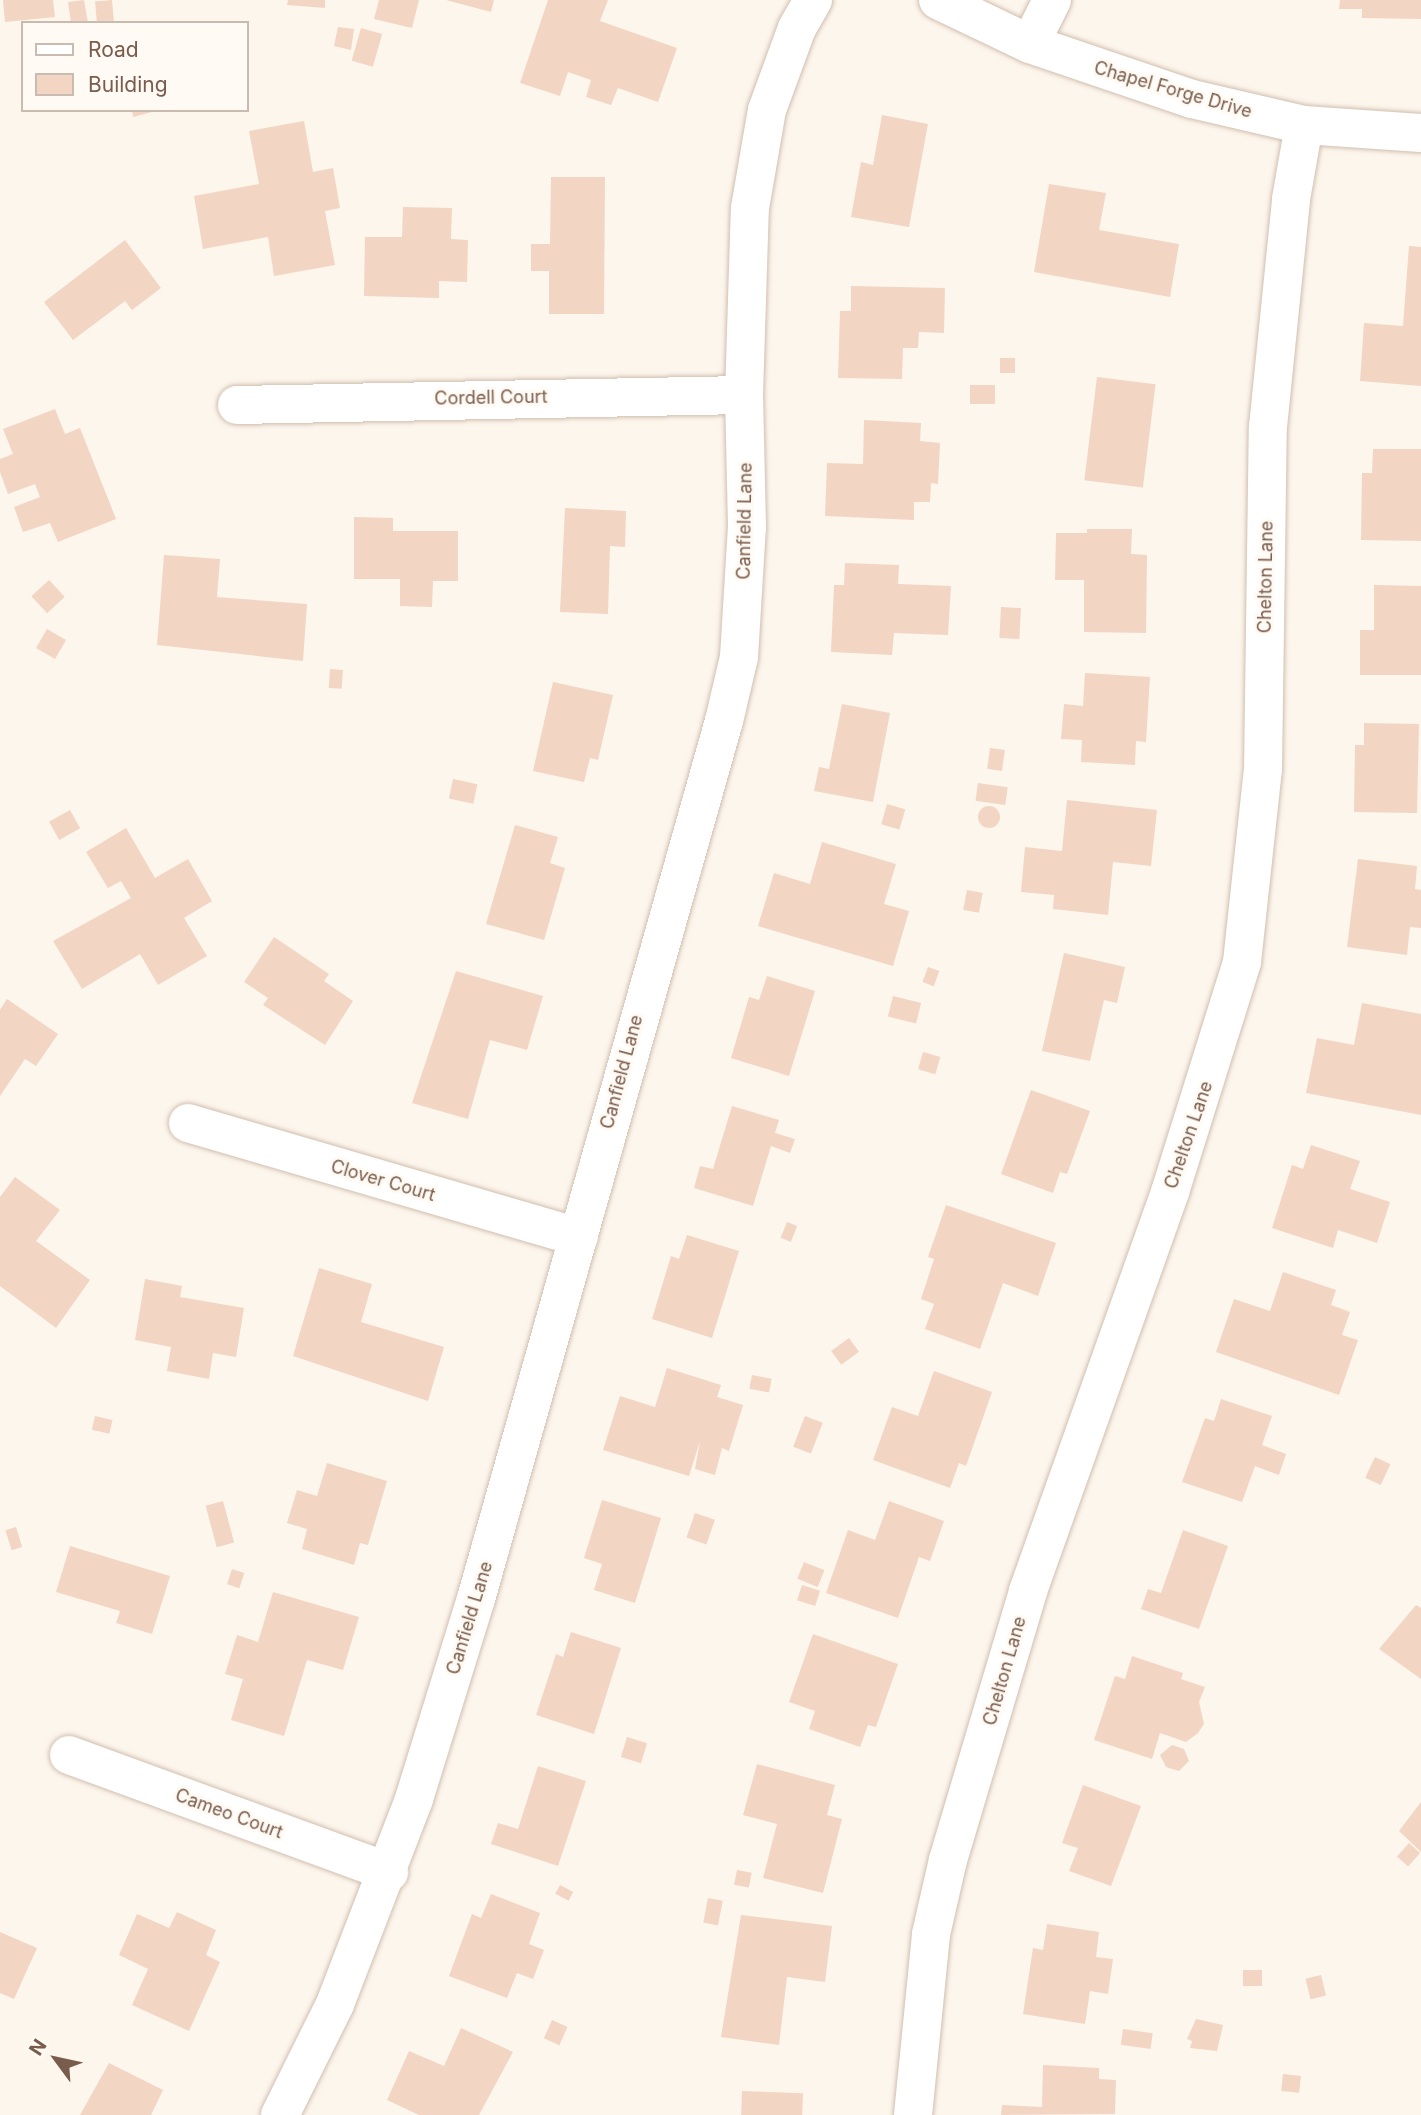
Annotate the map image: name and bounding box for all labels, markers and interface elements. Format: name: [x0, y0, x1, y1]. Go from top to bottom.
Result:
legend: [21, 21, 248, 112]
text: Road: [88, 37, 139, 62]
street label: Chapel Forge Drive: [1092, 57, 1254, 123]
text: Building: [88, 72, 168, 97]
street label: Cordell Court: [434, 386, 548, 410]
street label: Canfield Lane: [733, 462, 757, 580]
street label: Chelton Lane: [1254, 521, 1278, 633]
street label: Canfield Lane: [596, 1013, 648, 1131]
street label: Chelton Lane: [1160, 1078, 1218, 1192]
street label: Clover Court: [328, 1156, 438, 1206]
street label: Canfield Lane: [443, 1559, 497, 1677]
street label: Chelton Lane: [979, 1614, 1031, 1728]
street label: Cameo Court: [172, 1785, 286, 1843]
north arrow: [21, 2024, 91, 2094]
text: N: [24, 2035, 52, 2060]

